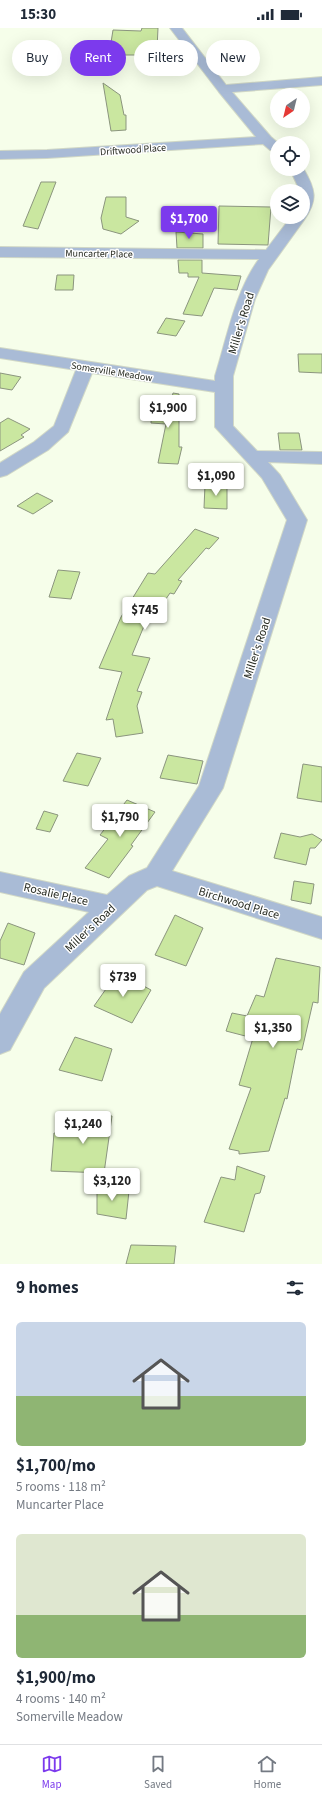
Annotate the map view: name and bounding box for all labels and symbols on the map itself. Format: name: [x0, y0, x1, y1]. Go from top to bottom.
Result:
north arrow: [270, 88, 310, 128]
street label: Driftwood Place: [100, 141, 167, 159]
pin: $1,700: [156, 206, 222, 240]
street label: Muncarter Place: [65, 246, 133, 262]
street label: Miller's Road: [224, 290, 259, 356]
street label: Somerville Meadow: [70, 359, 154, 385]
pin: $1,900: [135, 395, 201, 429]
pin: $1,090: [183, 463, 249, 497]
pin: $745: [121, 597, 169, 631]
street label: Miller's Road: [240, 615, 275, 681]
pin: $1,790: [87, 804, 153, 838]
street label: Rosalie Place: [22, 879, 90, 910]
street label: Birchwood Place: [196, 883, 281, 924]
street label: Miller's Road: [61, 900, 119, 956]
pin: $739: [99, 964, 147, 998]
pin: $1,350: [240, 1015, 306, 1049]
pin: $1,240: [50, 1111, 116, 1145]
pin: $3,120: [79, 1168, 145, 1202]

